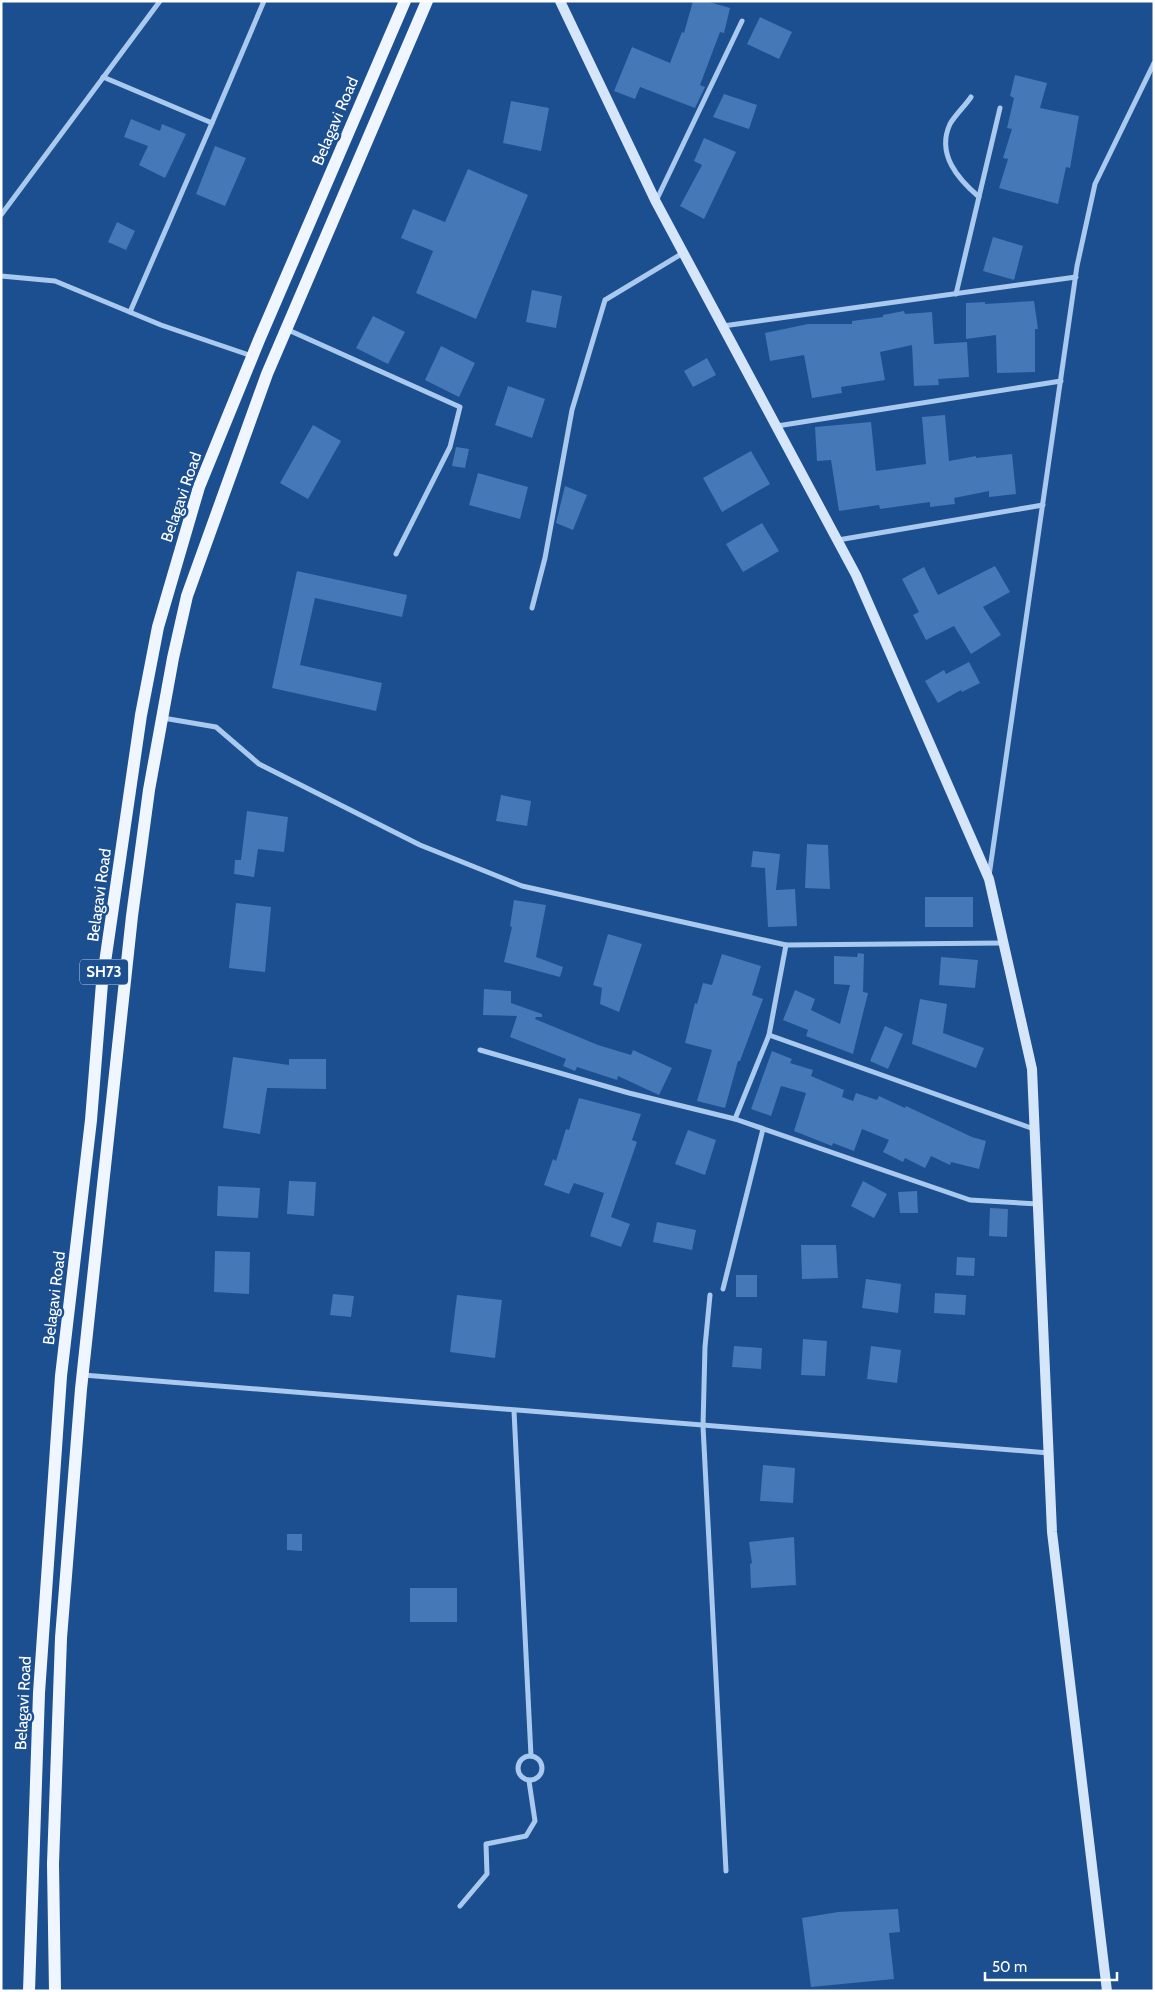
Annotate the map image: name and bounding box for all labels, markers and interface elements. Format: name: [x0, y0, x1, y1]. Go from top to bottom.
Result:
street label: Belagavi Road: [308, 74, 362, 168]
street label: Belagavi Road: [157, 449, 205, 545]
street label: Belagavi Road: [83, 847, 115, 943]
road number: SH73: [80, 960, 128, 984]
street label: Belagavi Road: [39, 1250, 69, 1346]
street label: Belagavi Road: [11, 1655, 35, 1751]
scale bar: [985, 1950, 1118, 1982]
text: 50 m: [992, 1958, 1027, 1976]

